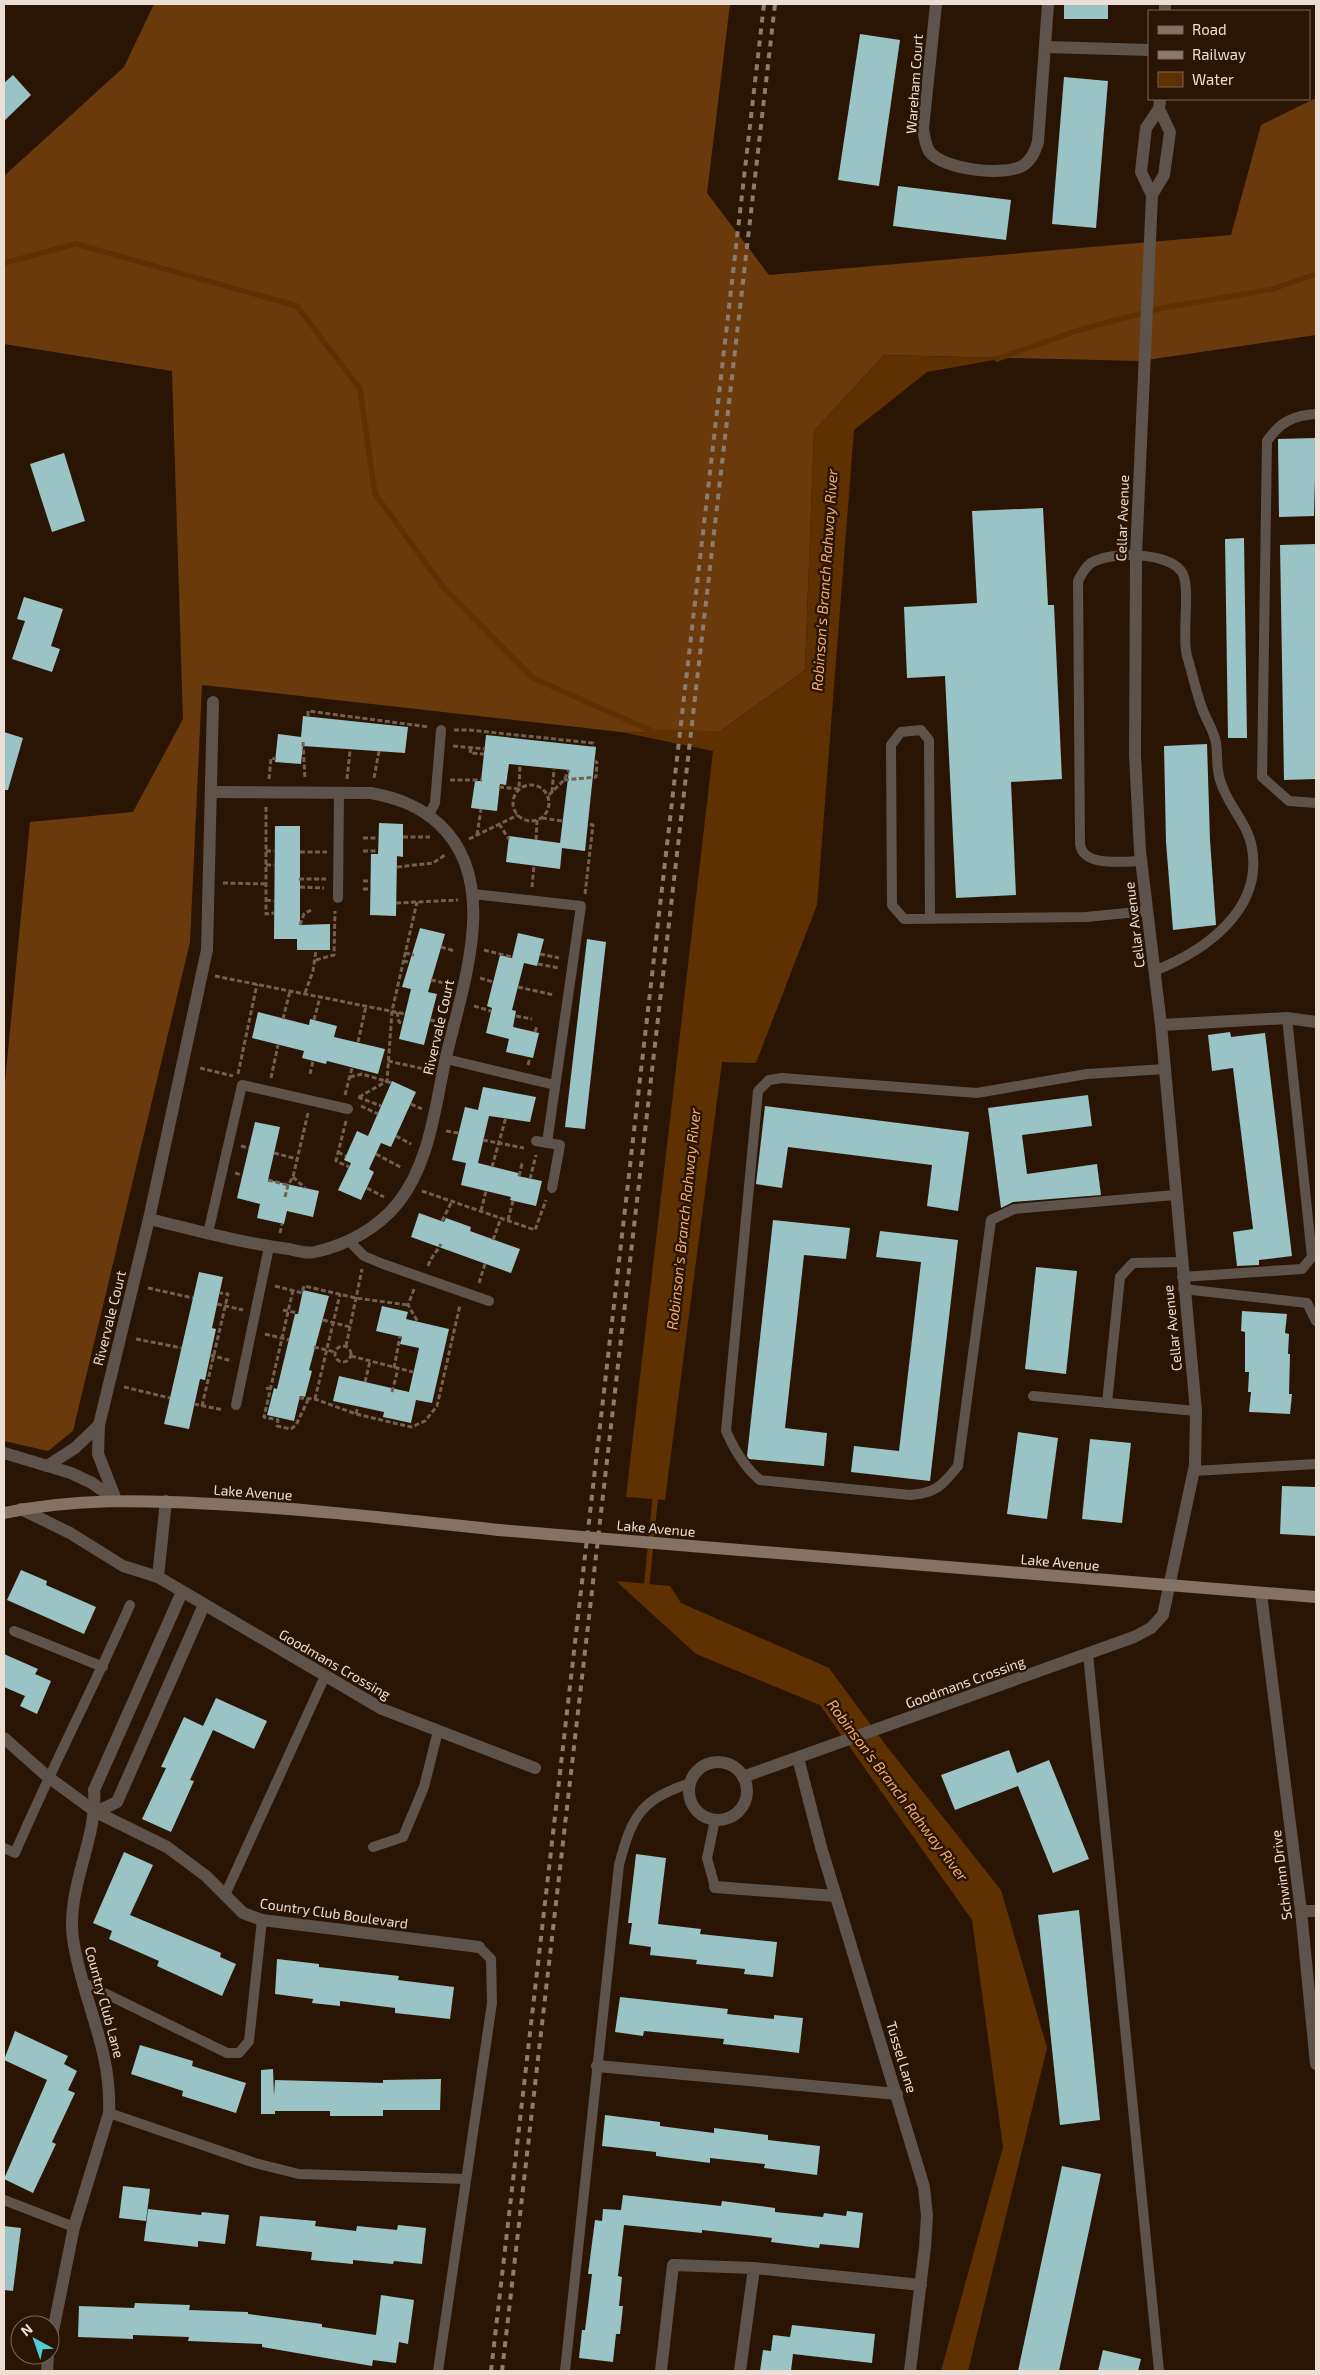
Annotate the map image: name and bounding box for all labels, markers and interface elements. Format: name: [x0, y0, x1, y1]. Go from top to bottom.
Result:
legend: [1148, 10, 1310, 100]
text: Road: [1192, 20, 1227, 38]
street label: Wareham Court: [902, 34, 926, 134]
text: Railway: [1192, 45, 1246, 63]
text: Water: [1192, 70, 1234, 88]
water label: Robinson's Branch Rahway River: [807, 467, 842, 692]
street label: Cellar Avenue: [1112, 474, 1132, 562]
street label: Cellar Avenue: [1120, 881, 1148, 969]
street label: Rivervale Court: [419, 978, 457, 1076]
water label: Robinson's Branch Rahway River: [662, 1106, 705, 1331]
street label: Rivervale Court: [89, 1269, 129, 1367]
street label: Cellar Avenue: [1159, 1284, 1185, 1372]
street label: Lake Avenue: [213, 1481, 293, 1503]
street label: Lake Avenue: [616, 1516, 696, 1540]
street label: Lake Avenue: [1020, 1550, 1100, 1574]
street label: Goodmans Crossing: [276, 1625, 394, 1703]
street label: Goodmans Crossing: [903, 1652, 1027, 1712]
water label: Robinson's Branch Rahway River: [823, 1696, 973, 1886]
street label: Schwinn Drive: [1267, 1829, 1295, 1921]
street label: Country Club Boulevard: [259, 1894, 409, 1932]
street label: Country Club Lane: [82, 1944, 128, 2060]
street label: Tussel Lane: [883, 2019, 921, 2095]
north arrow: [10, 2315, 60, 2365]
text: N: [17, 2320, 36, 2339]

